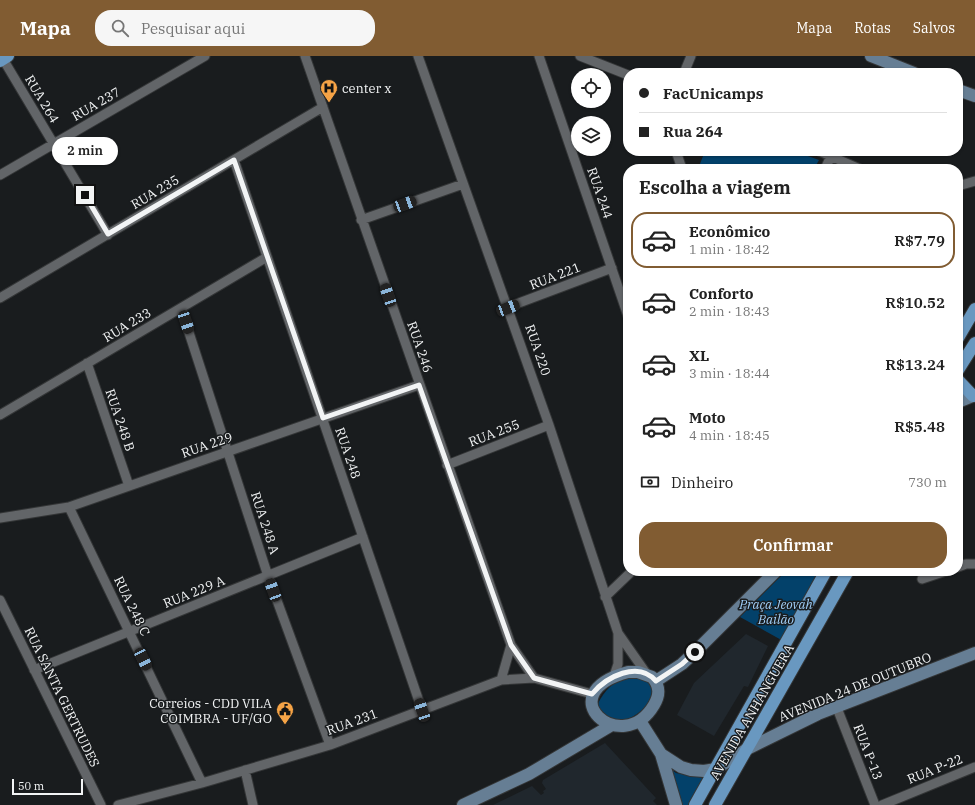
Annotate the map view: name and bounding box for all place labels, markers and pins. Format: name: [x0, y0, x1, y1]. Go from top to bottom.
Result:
hospital icon: center x: [319, 78, 339, 103]
place label: center x: [342, 80, 391, 97]
place label: Correios - CDD VILA COIMBRA - UF/GO: [149, 695, 272, 727]
public building icon: Correios - CDD VILA COIMBRA - UF/GO: [275, 700, 295, 725]

